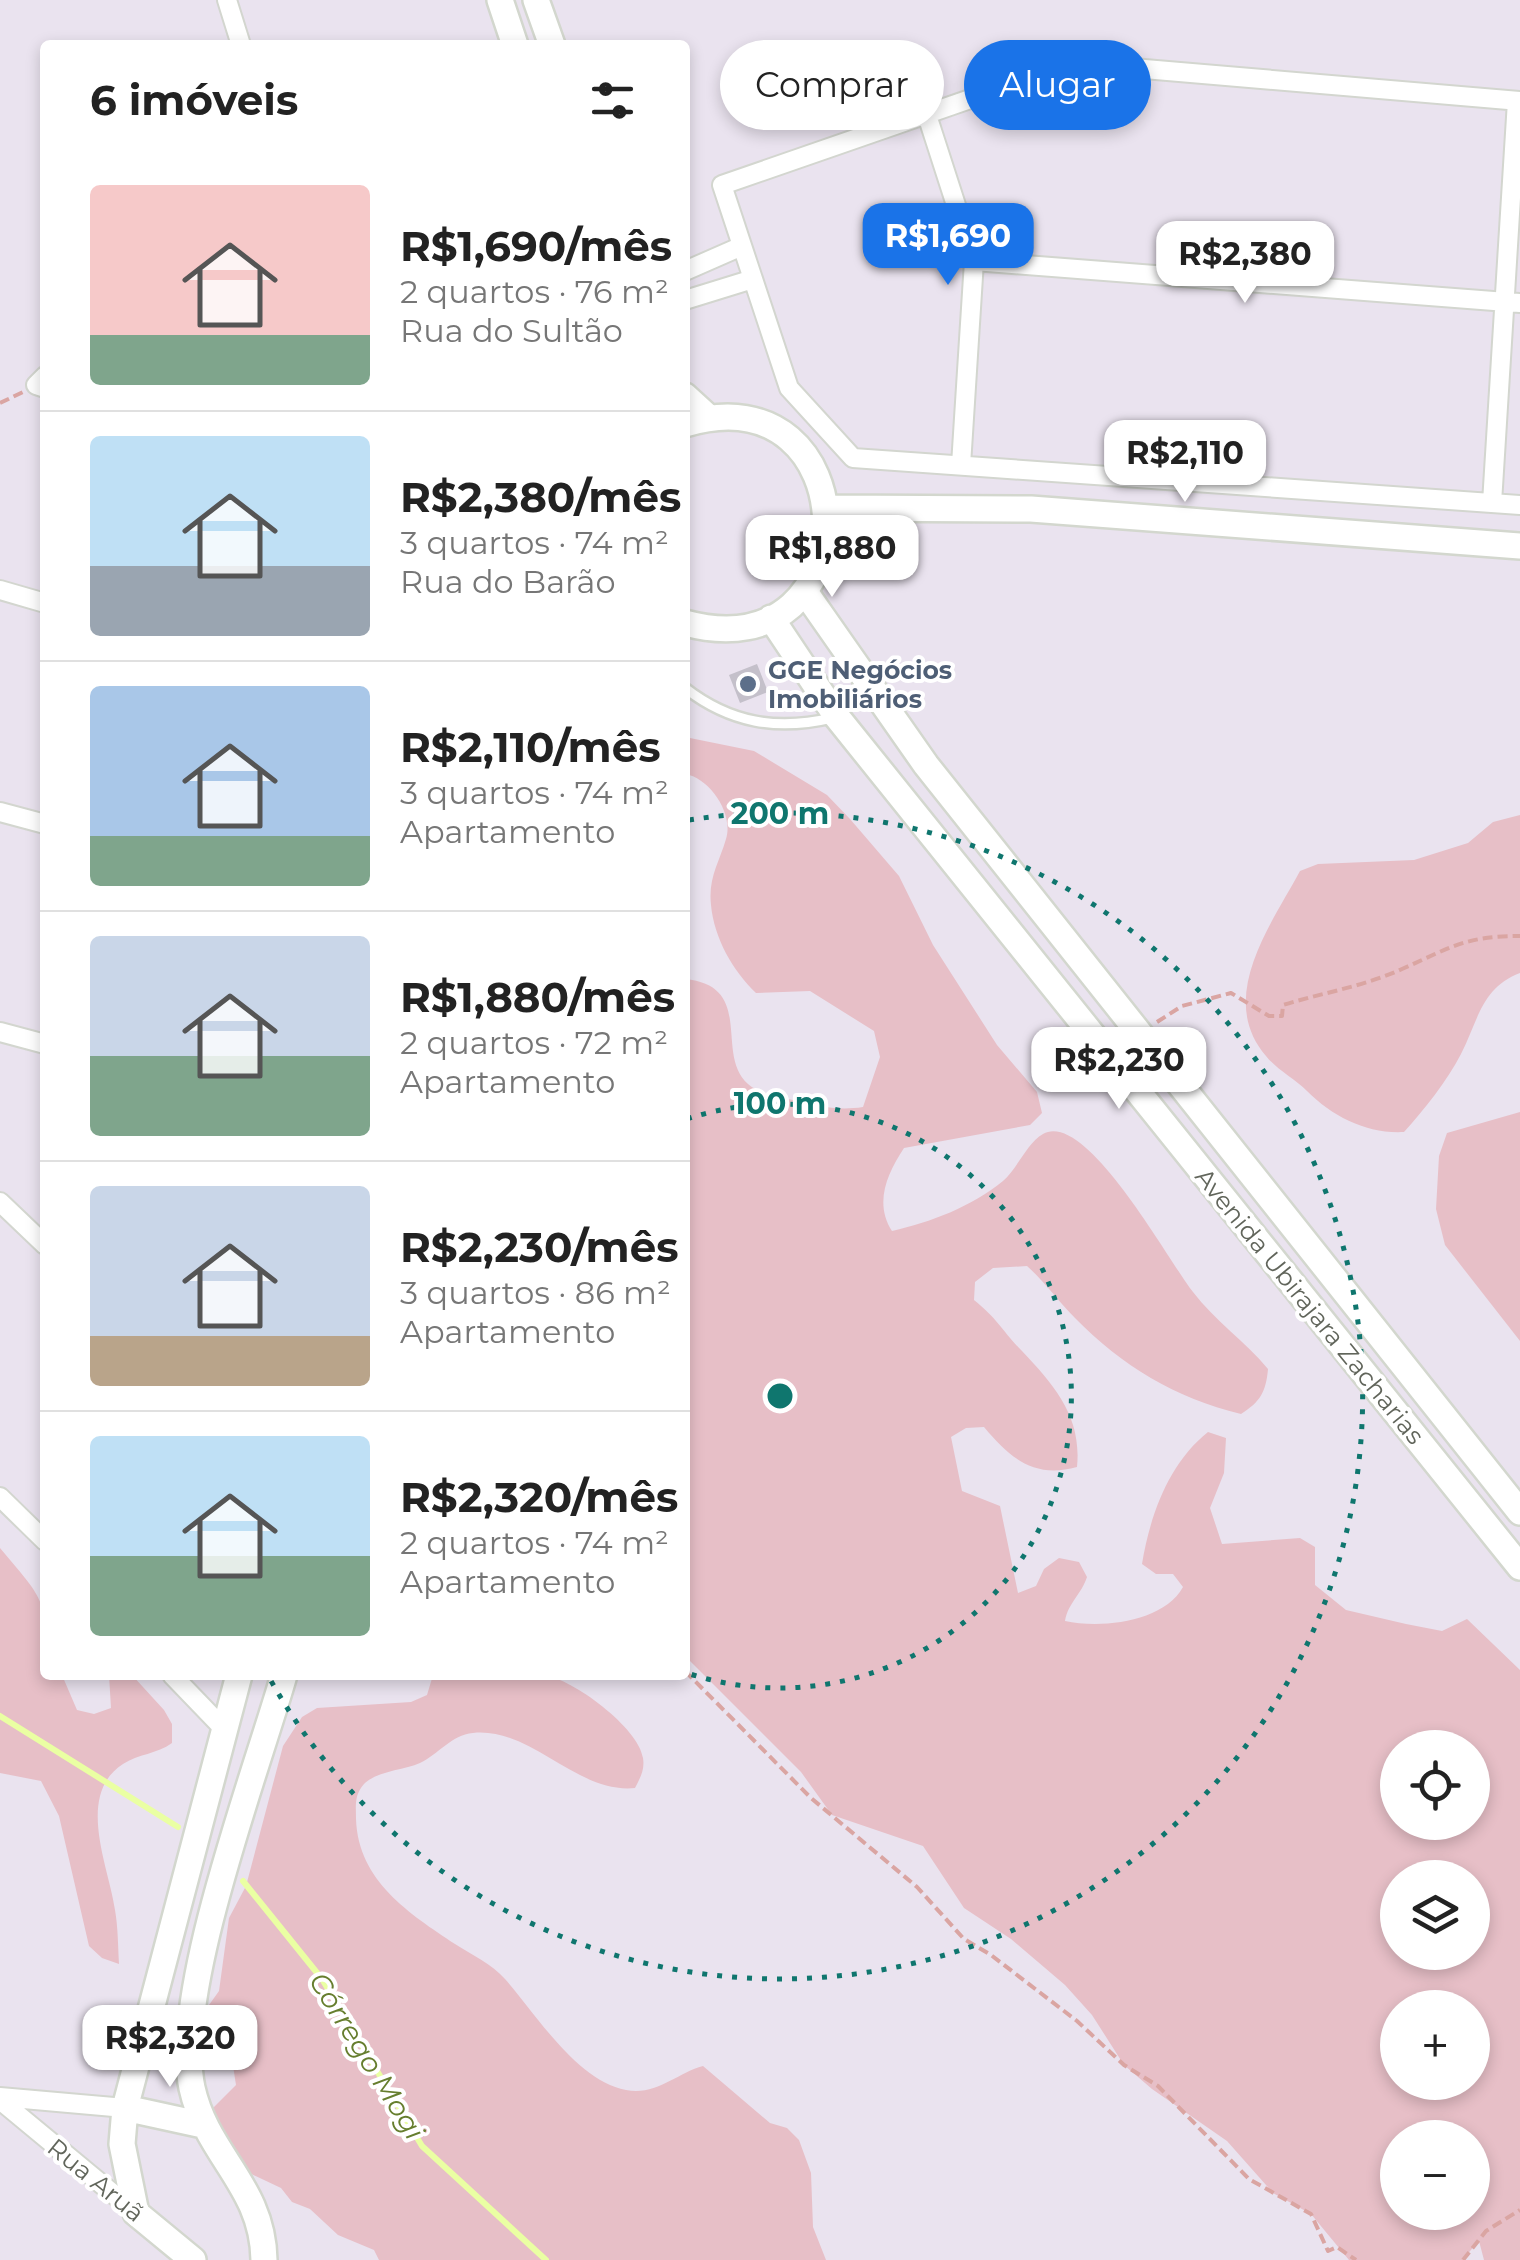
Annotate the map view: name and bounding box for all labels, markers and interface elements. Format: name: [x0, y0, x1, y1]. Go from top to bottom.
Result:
chip: Comprar: [720, 40, 944, 130]
chip: Alugar: [964, 40, 1151, 130]
icon: filters: [585, 73, 640, 128]
text: 6 imóveis: [90, 74, 298, 126]
pin: R$1,690: [856, 203, 1040, 288]
text: R$1,690: [885, 216, 1011, 255]
text: R$1,690/mês: [400, 220, 672, 272]
pin: R$2,380: [1153, 221, 1337, 306]
icon: home: [170, 225, 290, 345]
text: R$2,380: [1178, 234, 1312, 273]
text: 2 quartos · 76 m²: [400, 272, 669, 311]
text: Rua do Sultão: [400, 311, 623, 350]
pin: R$2,110: [1093, 420, 1277, 505]
text: R$2,110: [1126, 433, 1244, 472]
text: R$2,380/mês: [400, 471, 681, 523]
icon: home: [170, 476, 290, 596]
pin: R$1,880: [740, 515, 924, 600]
text: 3 quartos · 74 m²: [400, 523, 669, 562]
text: R$1,880: [768, 528, 896, 567]
text: Rua do Barão: [400, 562, 616, 601]
place label: GGE Negócios Imobiliários: [768, 655, 952, 714]
marker: GGE Negócios Imobiliários: [737, 673, 759, 695]
text: R$2,110/mês: [400, 721, 661, 773]
icon: home: [170, 726, 290, 846]
text: 3 quartos · 74 m²: [400, 773, 669, 812]
text: 200 m: [731, 795, 829, 832]
text: Apartamento: [400, 812, 615, 851]
text: R$1,880/mês: [400, 971, 675, 1023]
icon: home: [170, 976, 290, 1096]
text: 2 quartos · 72 m²: [400, 1023, 668, 1062]
pin: R$2,230: [1027, 1027, 1211, 1112]
text: R$2,230: [1053, 1040, 1185, 1079]
text: Apartamento: [400, 1062, 615, 1101]
text: 100 m: [734, 1085, 826, 1122]
street label: Avenida Ubirajara Zacharias: [1189, 1162, 1431, 1450]
text: R$2,230/mês: [400, 1221, 678, 1273]
icon: home: [170, 1226, 290, 1346]
text: 3 quartos · 86 m²: [400, 1273, 671, 1312]
text: Apartamento: [400, 1312, 615, 1351]
centre of rings: [762, 1378, 798, 1414]
text: R$2,320/mês: [400, 1471, 678, 1523]
icon: home: [170, 1476, 290, 1596]
text: 2 quartos · 74 m²: [400, 1523, 669, 1562]
text: Apartamento: [400, 1562, 615, 1601]
map controls: [1380, 1730, 1490, 2230]
button: locate: [1380, 1730, 1490, 1840]
button: layers: [1380, 1860, 1490, 1970]
water label: Córrego Mogi: [302, 1966, 432, 2146]
button: +: [1380, 1990, 1490, 2100]
pin: R$2,320: [78, 2005, 262, 2090]
text: R$2,320: [104, 2018, 236, 2057]
button: −: [1380, 2120, 1490, 2230]
street label: Rua Aruã: [42, 2132, 150, 2228]

